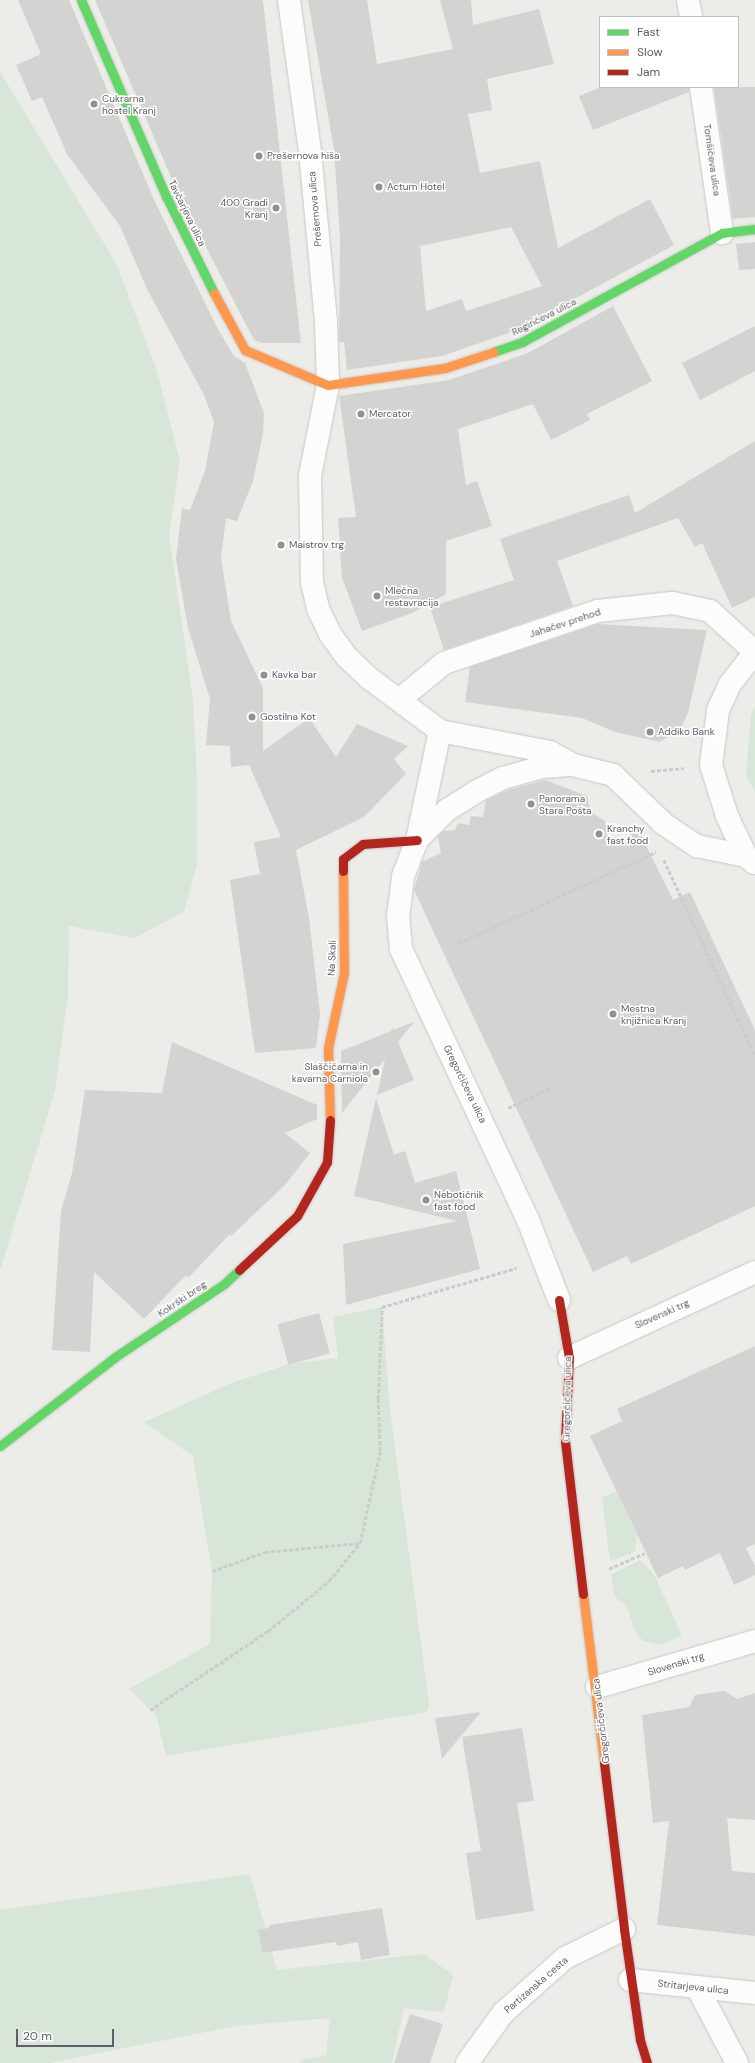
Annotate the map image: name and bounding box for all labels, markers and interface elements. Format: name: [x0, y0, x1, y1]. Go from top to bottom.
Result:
legend: [599, 16, 739, 88]
text: Fast: [637, 24, 660, 40]
text: Slow: [637, 44, 663, 60]
text: Jam: [637, 64, 660, 80]
place label: Cukrarna hostel Kranj: [102, 92, 156, 116]
marker: Cukrarna hostel Kranj: [89, 99, 99, 109]
street label: Tomšičeva ulica: [701, 123, 723, 197]
place label: Prešernova hiša: [267, 150, 340, 162]
marker: Prešernova hiša: [254, 151, 264, 161]
street label: Prešernova ulica: [306, 171, 324, 247]
street label: Tavčarjeva ulica: [166, 178, 208, 248]
place label: Actum Hotel: [387, 181, 444, 193]
marker: Actum Hotel: [374, 182, 384, 192]
place label: 400 Gradi Kranj: [220, 196, 268, 220]
marker: 400 Gradi Kranj: [271, 203, 281, 213]
street label: Reginčeva ulica: [510, 296, 578, 338]
place label: Mercator: [369, 408, 411, 420]
marker: Mercator: [356, 409, 366, 419]
place label: Maistrov trg: [289, 539, 344, 551]
marker: Maistrov trg: [276, 540, 286, 550]
place label: Mlečna restavracija: [385, 584, 439, 608]
marker: Mlečna restavracija: [372, 591, 382, 601]
street label: Jahačev prehod: [528, 606, 602, 640]
place label: Kavka bar: [272, 669, 317, 681]
marker: Kavka bar: [259, 670, 269, 680]
place label: Gostilna Kot: [260, 711, 316, 723]
marker: Gostilna Kot: [247, 712, 257, 722]
place label: Addiko Bank: [658, 726, 715, 738]
marker: Addiko Bank: [645, 727, 655, 737]
place label: Panorama Stara Pošta: [539, 792, 592, 816]
marker: Panorama Stara Pošta: [526, 799, 536, 809]
place label: Kranchy fast food: [607, 822, 648, 846]
marker: Kranchy fast food: [594, 829, 604, 839]
street label: Na Skali: [325, 940, 339, 976]
place label: Mestna knjižnica Kranj: [621, 1002, 686, 1026]
marker: Mestna knjižnica Kranj: [608, 1009, 618, 1019]
street label: Gregorčičeva ulica: [441, 1043, 489, 1125]
place label: Slaščičarna in kavarna Carniola: [292, 1060, 368, 1084]
marker: Slaščičarna in kavarna Carniola: [371, 1067, 381, 1077]
place label: Nebotičnik fast food: [434, 1188, 484, 1212]
marker: Nebotičnik fast food: [421, 1195, 431, 1205]
street label: Kokrški breg: [155, 1278, 209, 1320]
street label: Slovenski trg: [633, 1297, 691, 1331]
street label: Gregorčičeva ulica: [560, 1356, 574, 1442]
street label: Slovenski trg: [646, 1650, 706, 1678]
street label: Gregorčičeva ulica: [590, 1678, 612, 1764]
street label: Partizanska cesta: [502, 1954, 570, 2016]
street label: Stritarjeva ulica: [657, 1977, 729, 1997]
scale bar: [18, 2021, 116, 2047]
text: 20 m: [23, 2028, 52, 2044]

